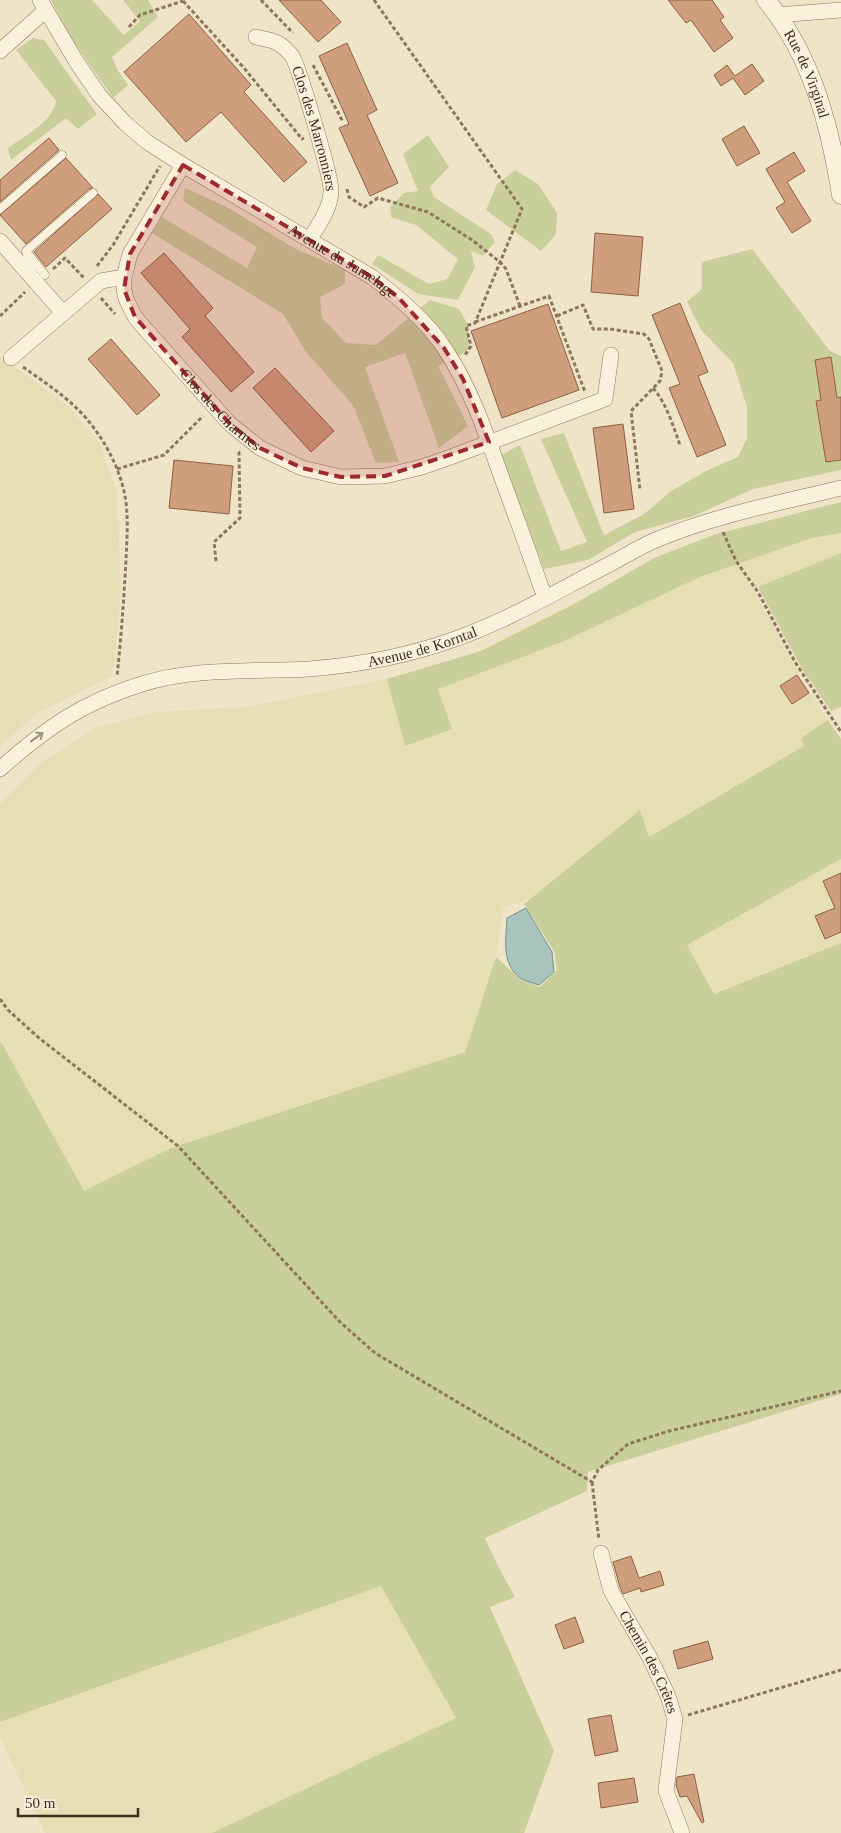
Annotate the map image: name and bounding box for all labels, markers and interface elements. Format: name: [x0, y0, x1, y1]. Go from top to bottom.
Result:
street label: Rue de Virginal: [781, 27, 832, 120]
street label: Clos des Marronniers: [289, 64, 339, 192]
street label: Avenue du Jumelage: [285, 221, 400, 301]
street label: Clos des Charmes: [177, 366, 264, 454]
street label: Avenue de Korntal: [366, 623, 479, 670]
one-way arrow: [30, 732, 44, 742]
street label: Chemin des Crêtes: [616, 1608, 681, 1716]
scale bar: [18, 1786, 138, 1818]
text: 50 m: [25, 1795, 56, 1811]

